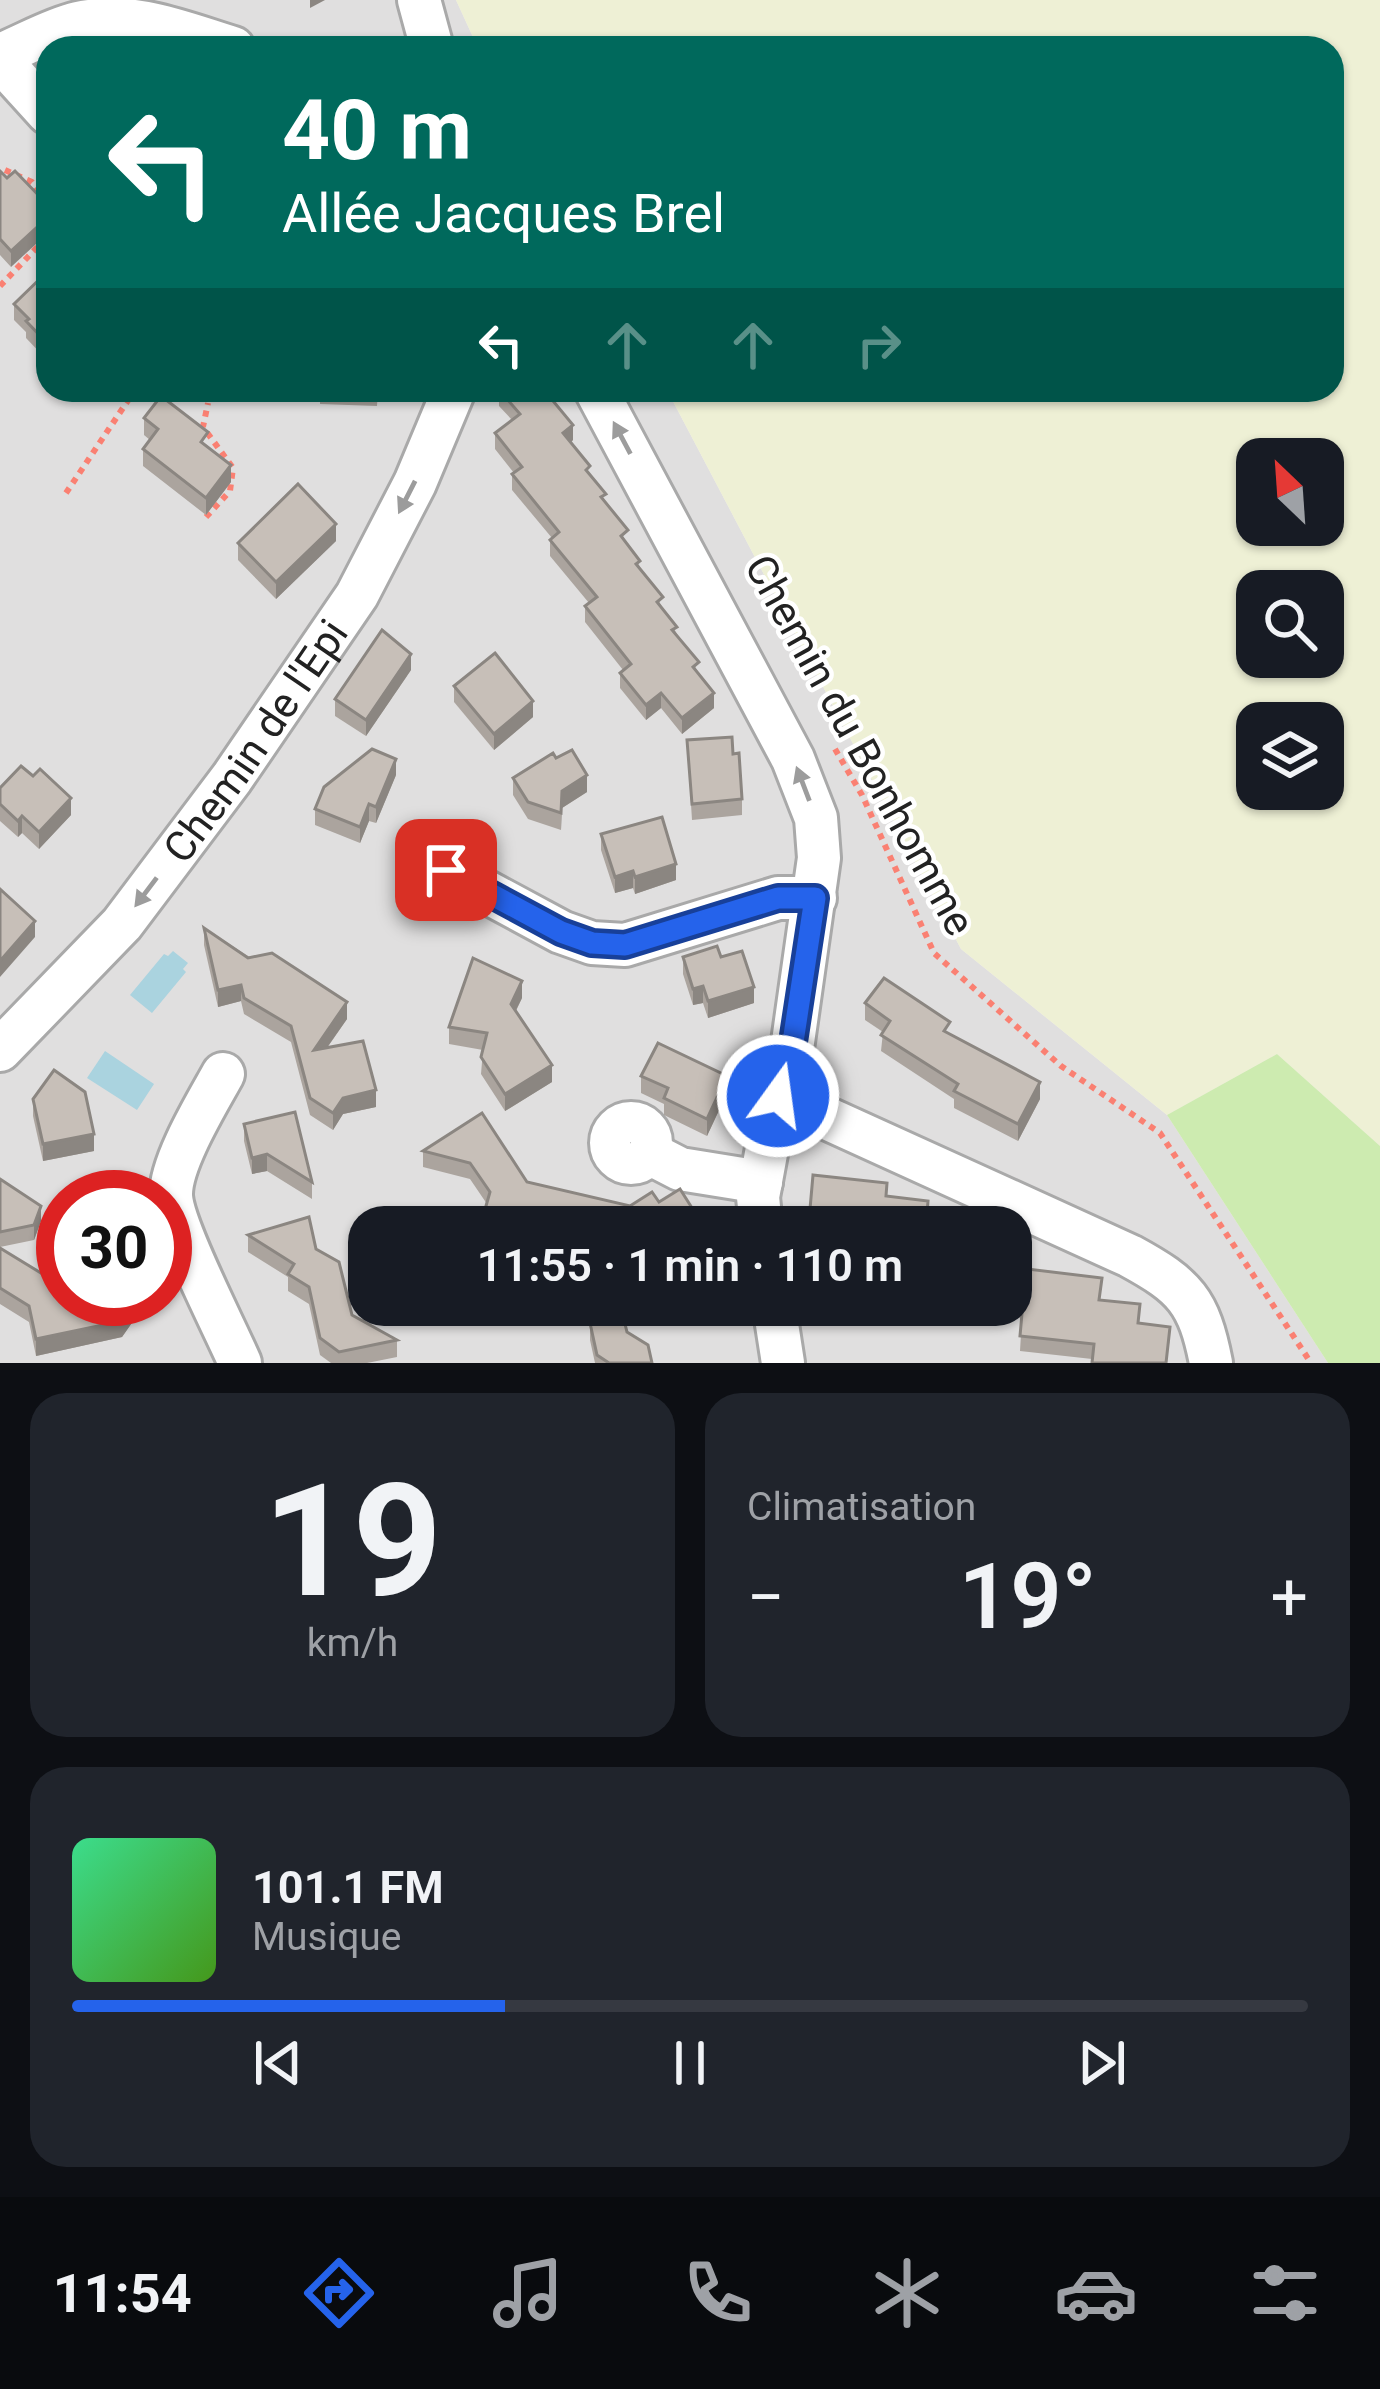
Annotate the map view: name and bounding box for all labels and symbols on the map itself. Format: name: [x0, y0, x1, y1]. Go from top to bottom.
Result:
one-way arrow: [612, 421, 632, 456]
north arrow: [1236, 438, 1344, 546]
one-way arrow: [398, 480, 418, 515]
street label: Chemin du Bonhomme: [735, 546, 985, 944]
street label: Chemin de l'Epi: [153, 610, 357, 872]
one-way arrow: [792, 765, 811, 801]
pin: [395, 819, 497, 921]
one-way arrow: [135, 876, 159, 908]
position arrow: [715, 1033, 841, 1159]
speed limit sign: 30: [36, 1170, 192, 1326]

